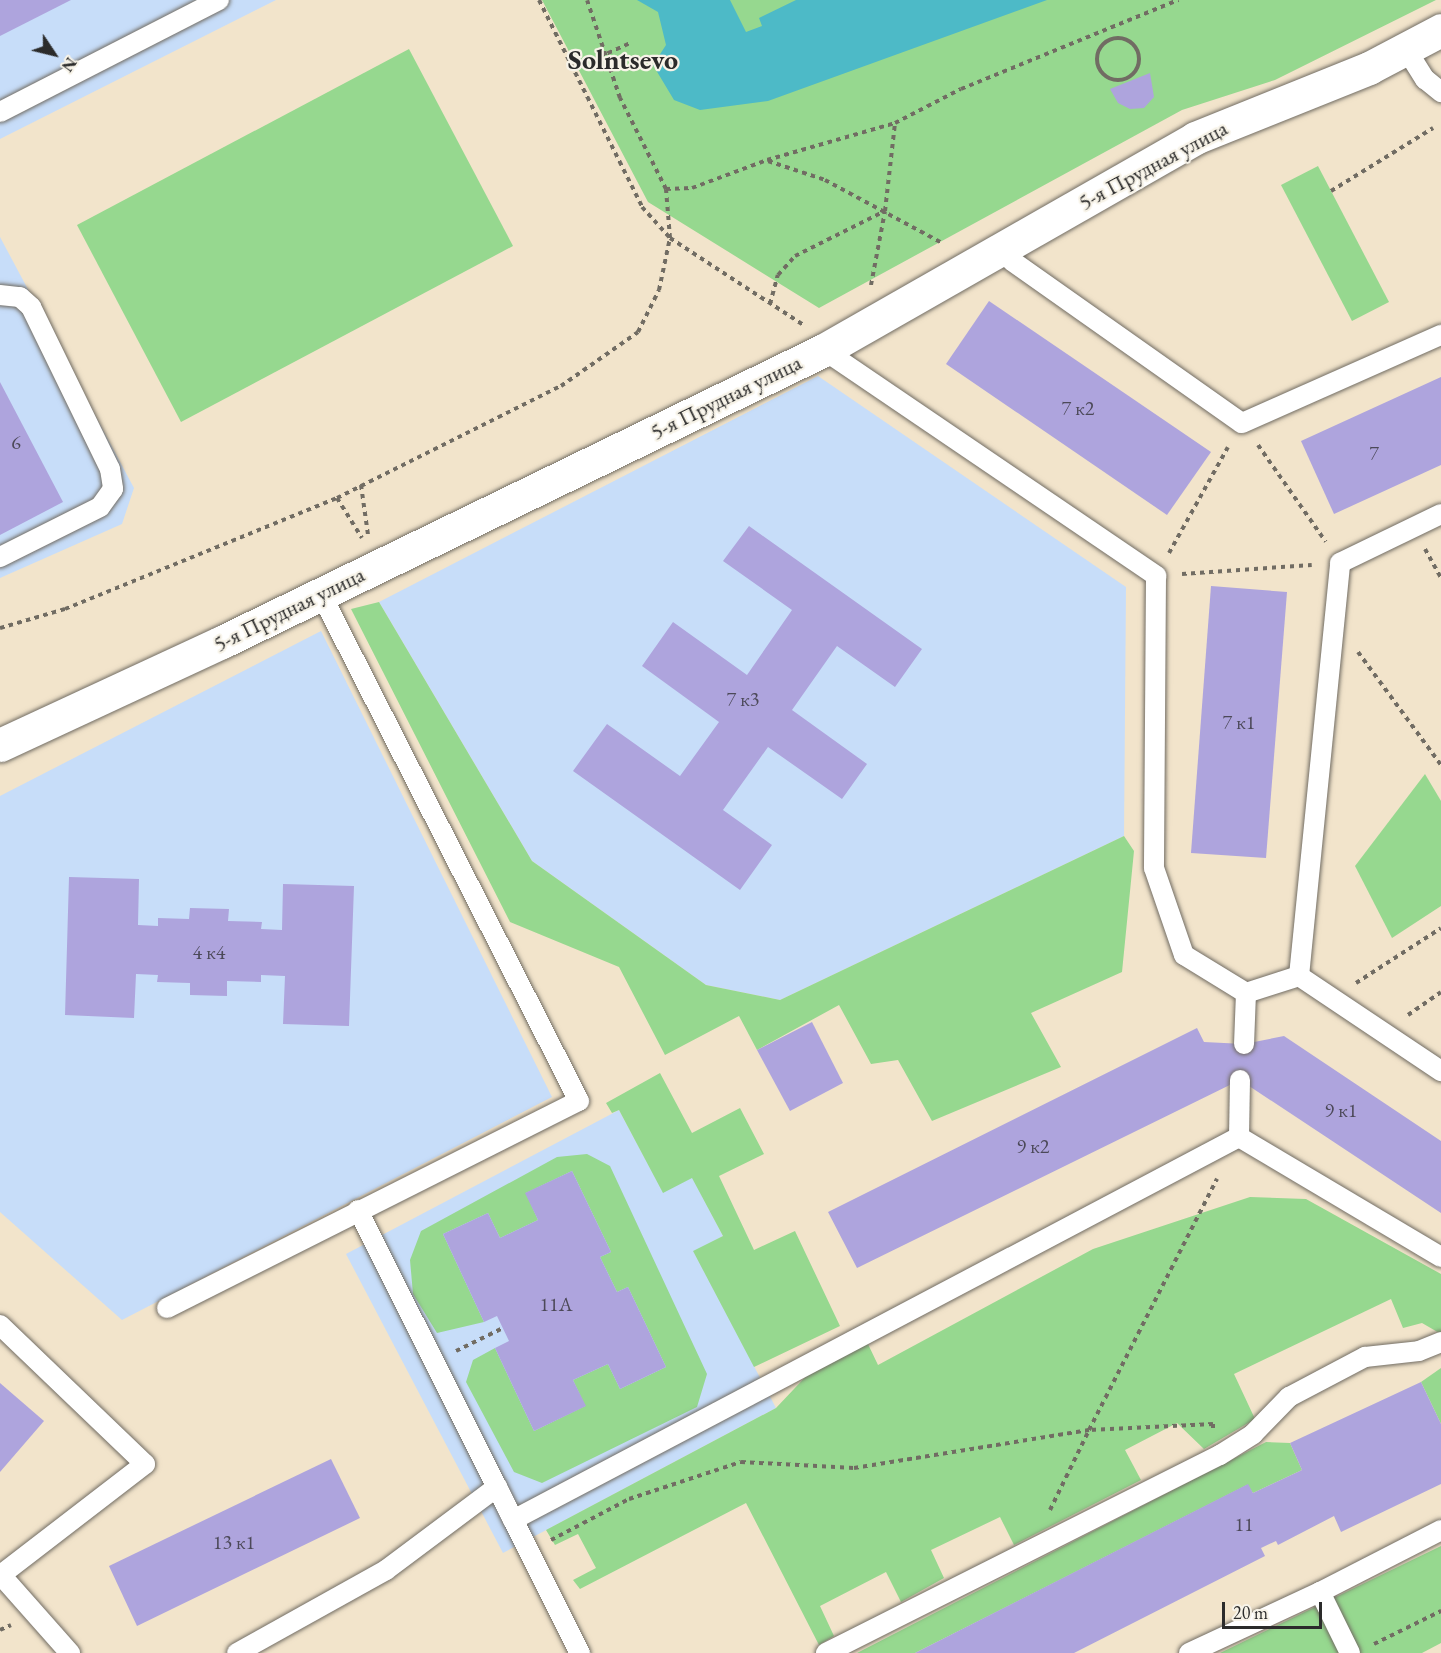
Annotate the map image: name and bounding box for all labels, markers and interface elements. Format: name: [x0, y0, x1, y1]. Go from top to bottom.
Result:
north arrow: [24, 24, 84, 84]
district label: Solntsevo: [568, 42, 678, 76]
text: N: [57, 53, 81, 76]
street label: 5-я Прудная улица: [1074, 115, 1232, 215]
street label: 5-я Прудная улица: [646, 349, 806, 445]
house number: 7 к2: [1062, 396, 1094, 420]
house number: 6: [11, 430, 21, 454]
house number: 7: [1369, 441, 1379, 465]
street label: 5-я Прудная улица: [209, 561, 369, 657]
house number: 7 к3: [727, 687, 759, 711]
house number: 7 к1: [1223, 710, 1255, 734]
house number: 4 к4: [193, 940, 225, 964]
house number: 9 к1: [1325, 1098, 1357, 1122]
house number: 9 к2: [1017, 1134, 1049, 1158]
house number: 11А: [539, 1292, 573, 1316]
house number: 11: [1234, 1512, 1254, 1536]
house number: 13 к1: [213, 1530, 255, 1554]
scale bar: [1225, 1590, 1326, 1628]
text: 20 m: [1233, 1601, 1268, 1624]

